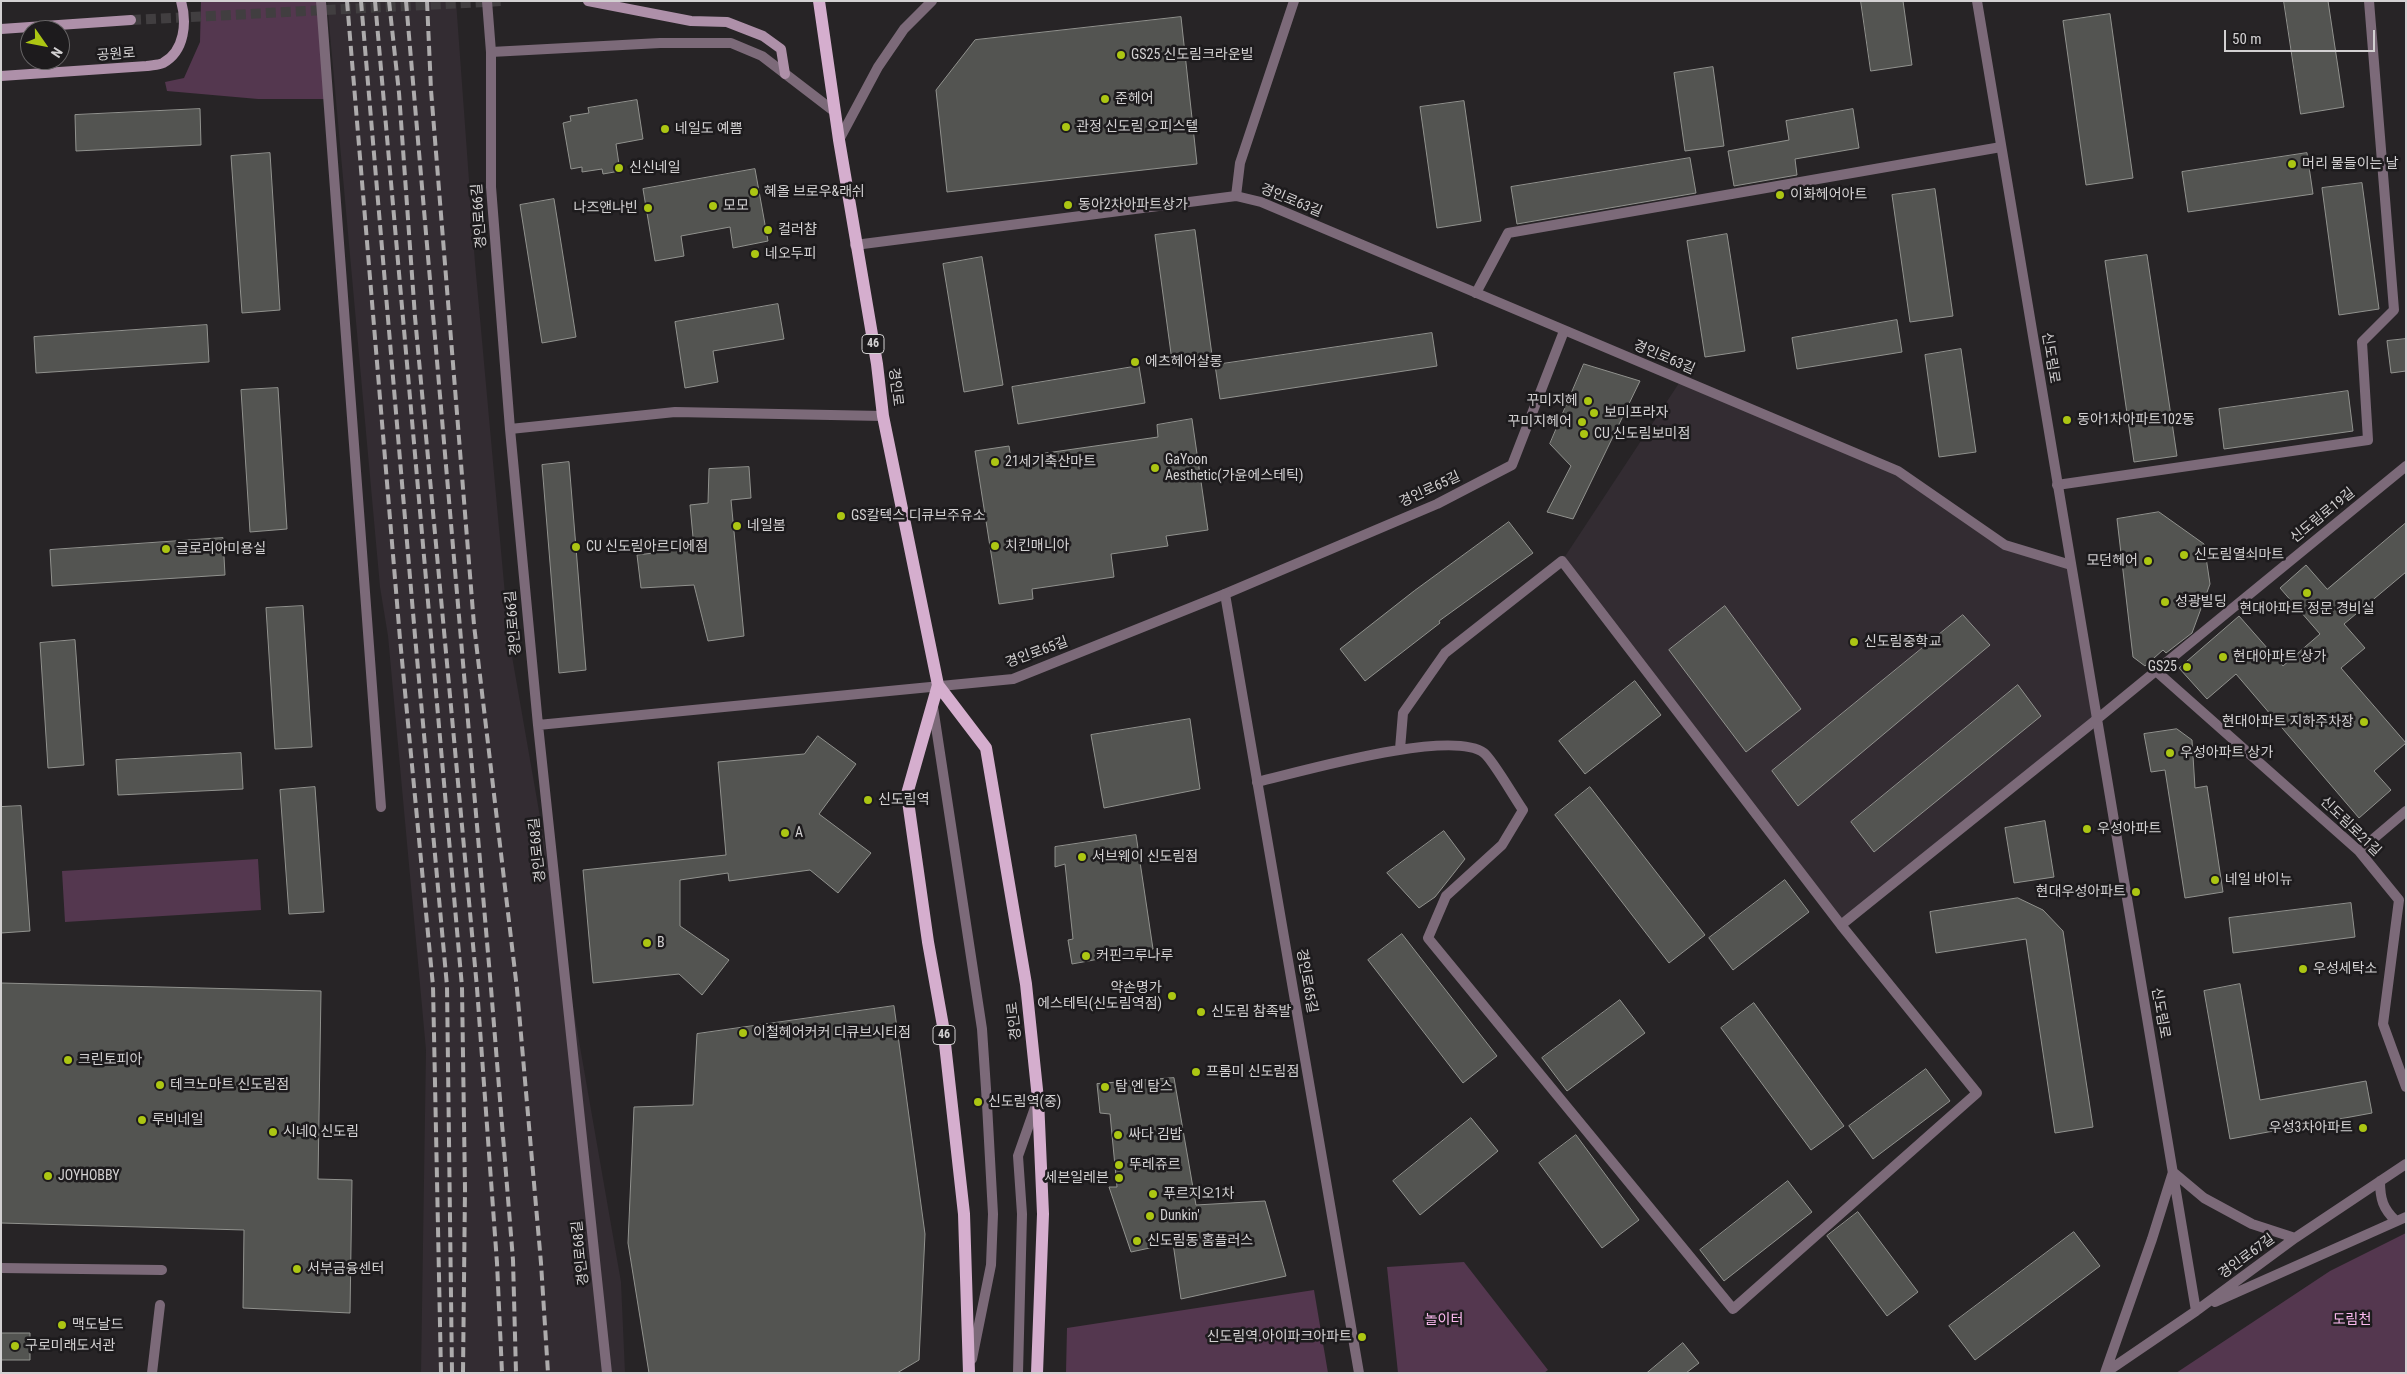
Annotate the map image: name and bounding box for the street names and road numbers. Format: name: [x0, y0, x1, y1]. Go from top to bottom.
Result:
street label: 공원로: [96, 45, 136, 65]
street label: 경인로63길: [1258, 181, 1324, 221]
street label: 경인로66길: [469, 183, 491, 249]
street label: 신도림로: [2038, 331, 2062, 385]
road number: 46: [862, 334, 884, 354]
street label: 경인로63길: [1631, 338, 1697, 378]
street label: 경인로: [884, 367, 906, 407]
street label: 경인로65길: [1397, 469, 1463, 511]
street label: 신도림로19길: [2287, 485, 2359, 547]
street label: 경인로66길: [503, 590, 525, 656]
street label: 경인로65길: [1003, 634, 1071, 672]
street label: 신도림로21길: [2316, 794, 2384, 860]
street label: 경인로68길: [526, 817, 550, 883]
street label: 경인로65길: [1292, 947, 1320, 1015]
street label: 신도림로: [2147, 986, 2173, 1040]
street label: 경인로: [1005, 1001, 1025, 1041]
road number: 46: [933, 1026, 955, 1044]
street label: 경인로68길: [569, 1220, 593, 1286]
street label: 경인로67길: [2216, 1231, 2278, 1283]

